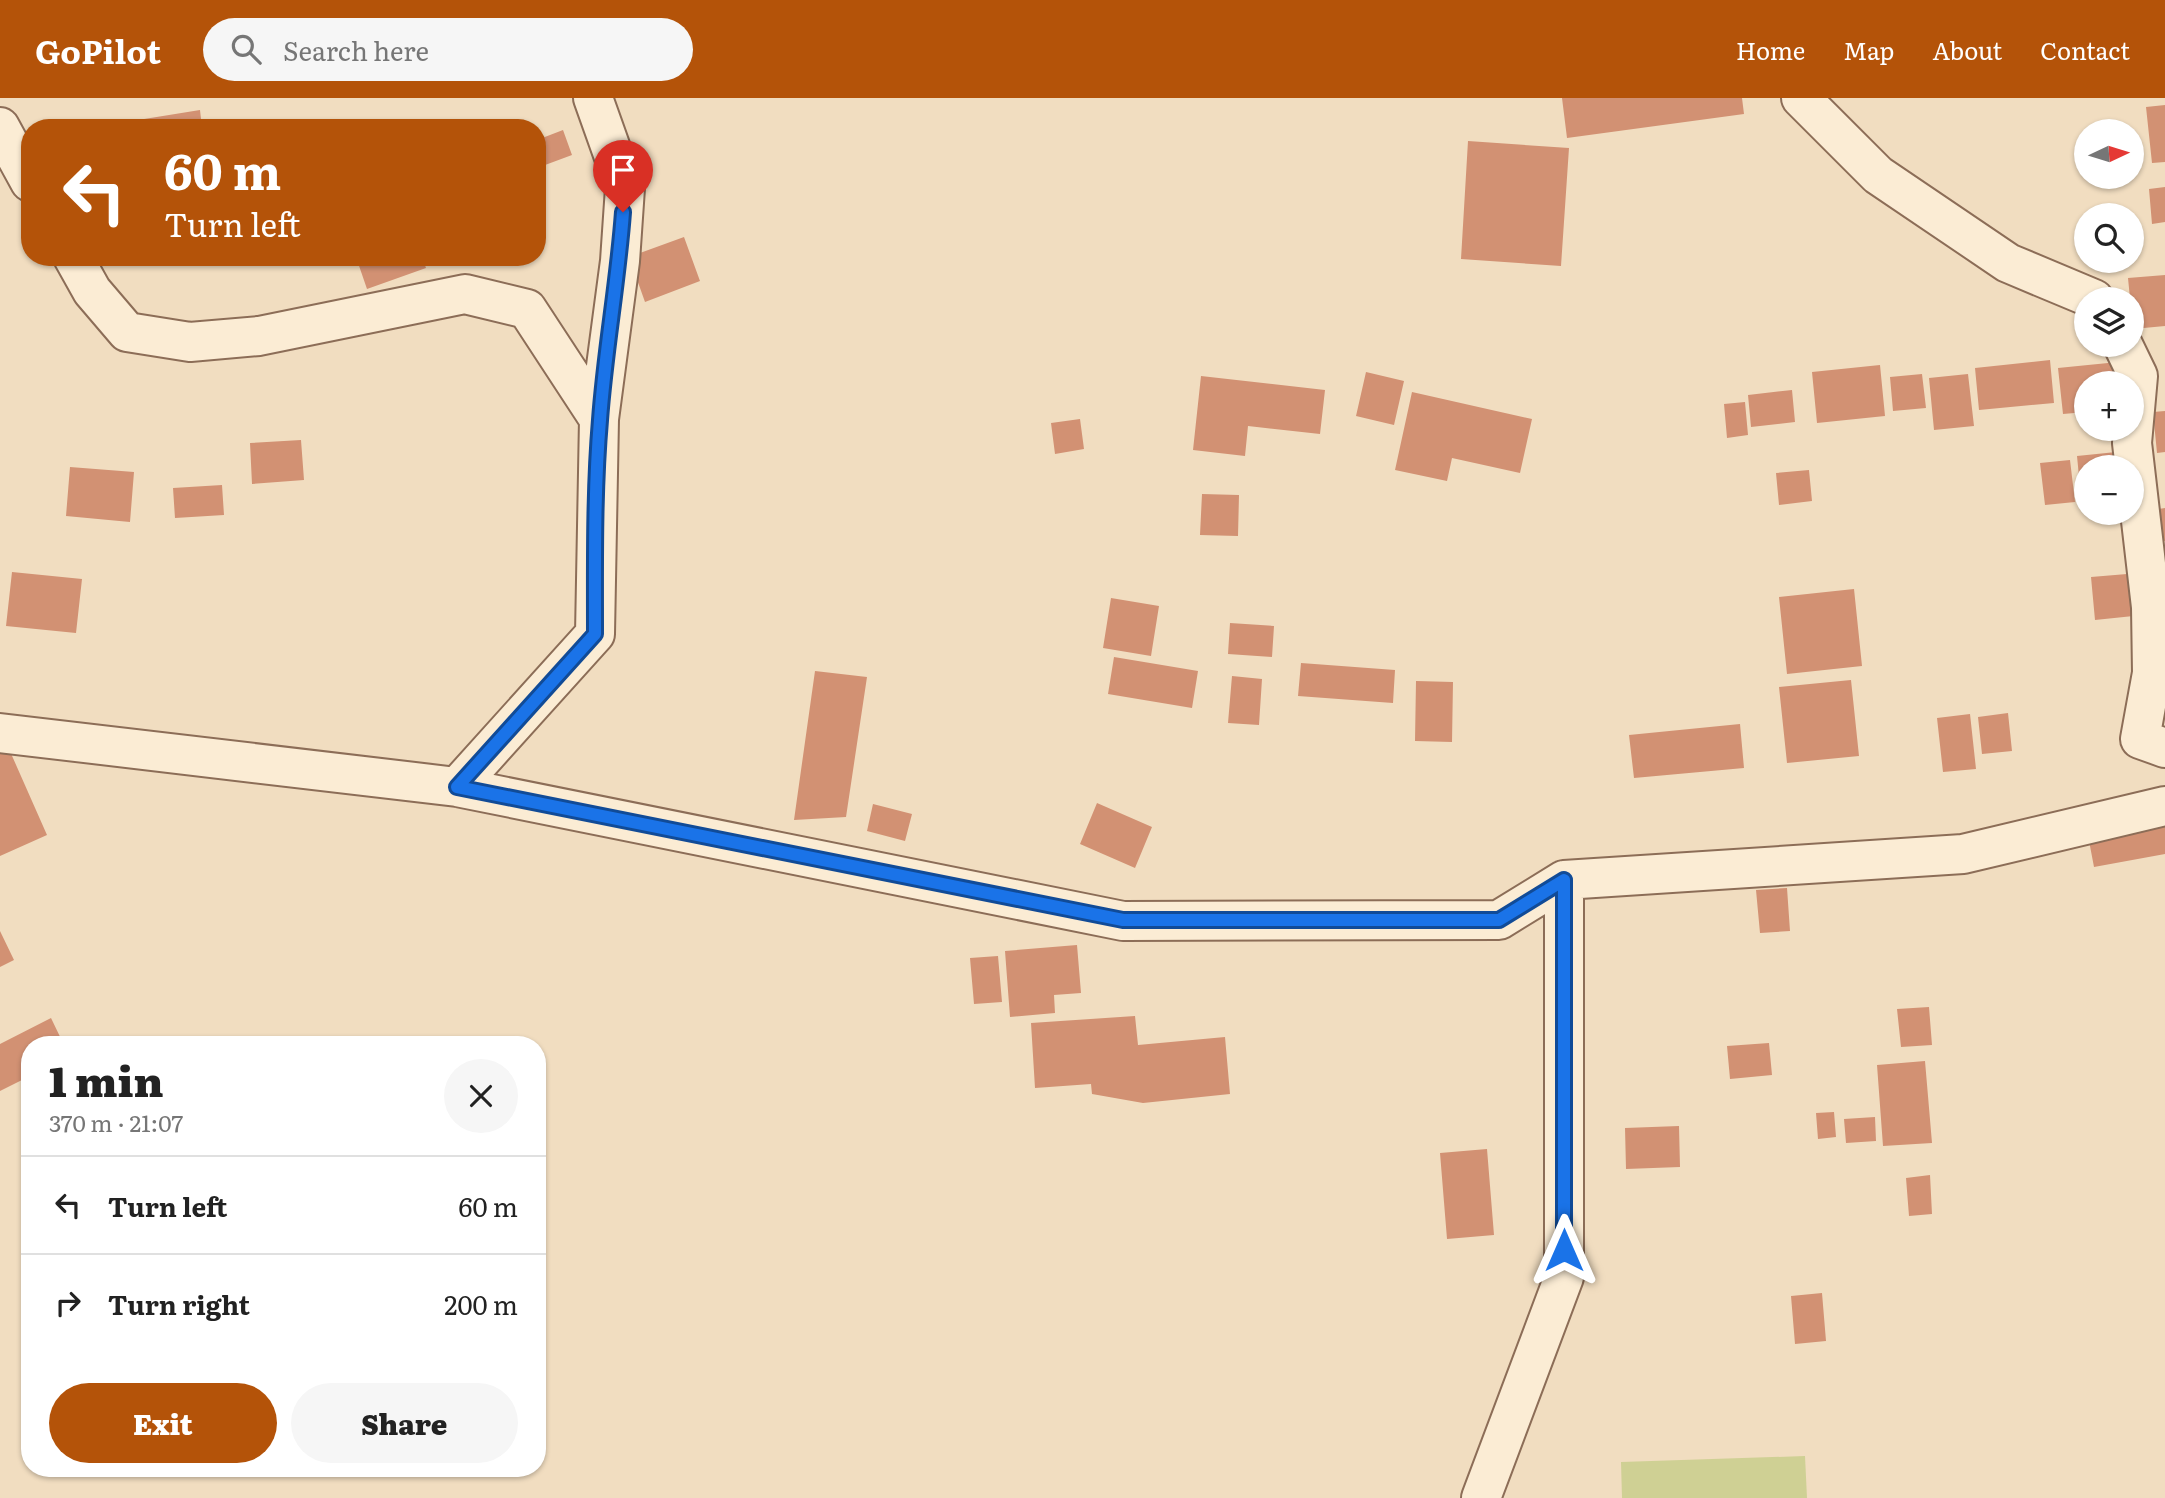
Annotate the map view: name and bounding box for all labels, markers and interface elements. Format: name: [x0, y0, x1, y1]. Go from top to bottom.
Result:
search box: [203, 18, 693, 81]
text: GoPilot: [35, 25, 161, 74]
icon: search: [227, 30, 265, 68]
text: Search here: [283, 30, 429, 69]
text: Home: [1736, 32, 1805, 67]
text: Map: [1843, 32, 1894, 67]
text: About: [1932, 32, 2002, 67]
text: Contact: [2040, 32, 2130, 67]
north arrow: [2074, 119, 2144, 189]
map controls: [2074, 119, 2144, 525]
text: 60 m: [164, 132, 281, 205]
pin: [593, 140, 653, 212]
icon: left: [49, 147, 140, 238]
icon: arrive: [604, 151, 642, 189]
text: Turn left: [164, 199, 301, 247]
button: search: [2074, 203, 2144, 273]
button: layers: [2074, 287, 2144, 357]
button: +: [2074, 371, 2144, 441]
button: −: [2074, 455, 2144, 525]
text: 1 min: [49, 1048, 164, 1110]
button: close: [444, 1059, 518, 1133]
text: 370 m · 21:07: [49, 1105, 183, 1139]
icon: left: [49, 1186, 87, 1224]
text: Turn left: [108, 1186, 227, 1225]
text: 60 m: [459, 1186, 518, 1225]
position arrow: [1527, 1213, 1601, 1287]
icon: right: [49, 1284, 87, 1322]
text: Turn right: [108, 1284, 250, 1323]
text: 200 m: [444, 1284, 518, 1323]
button: Exit: [49, 1383, 277, 1463]
button: Share: [291, 1383, 518, 1463]

